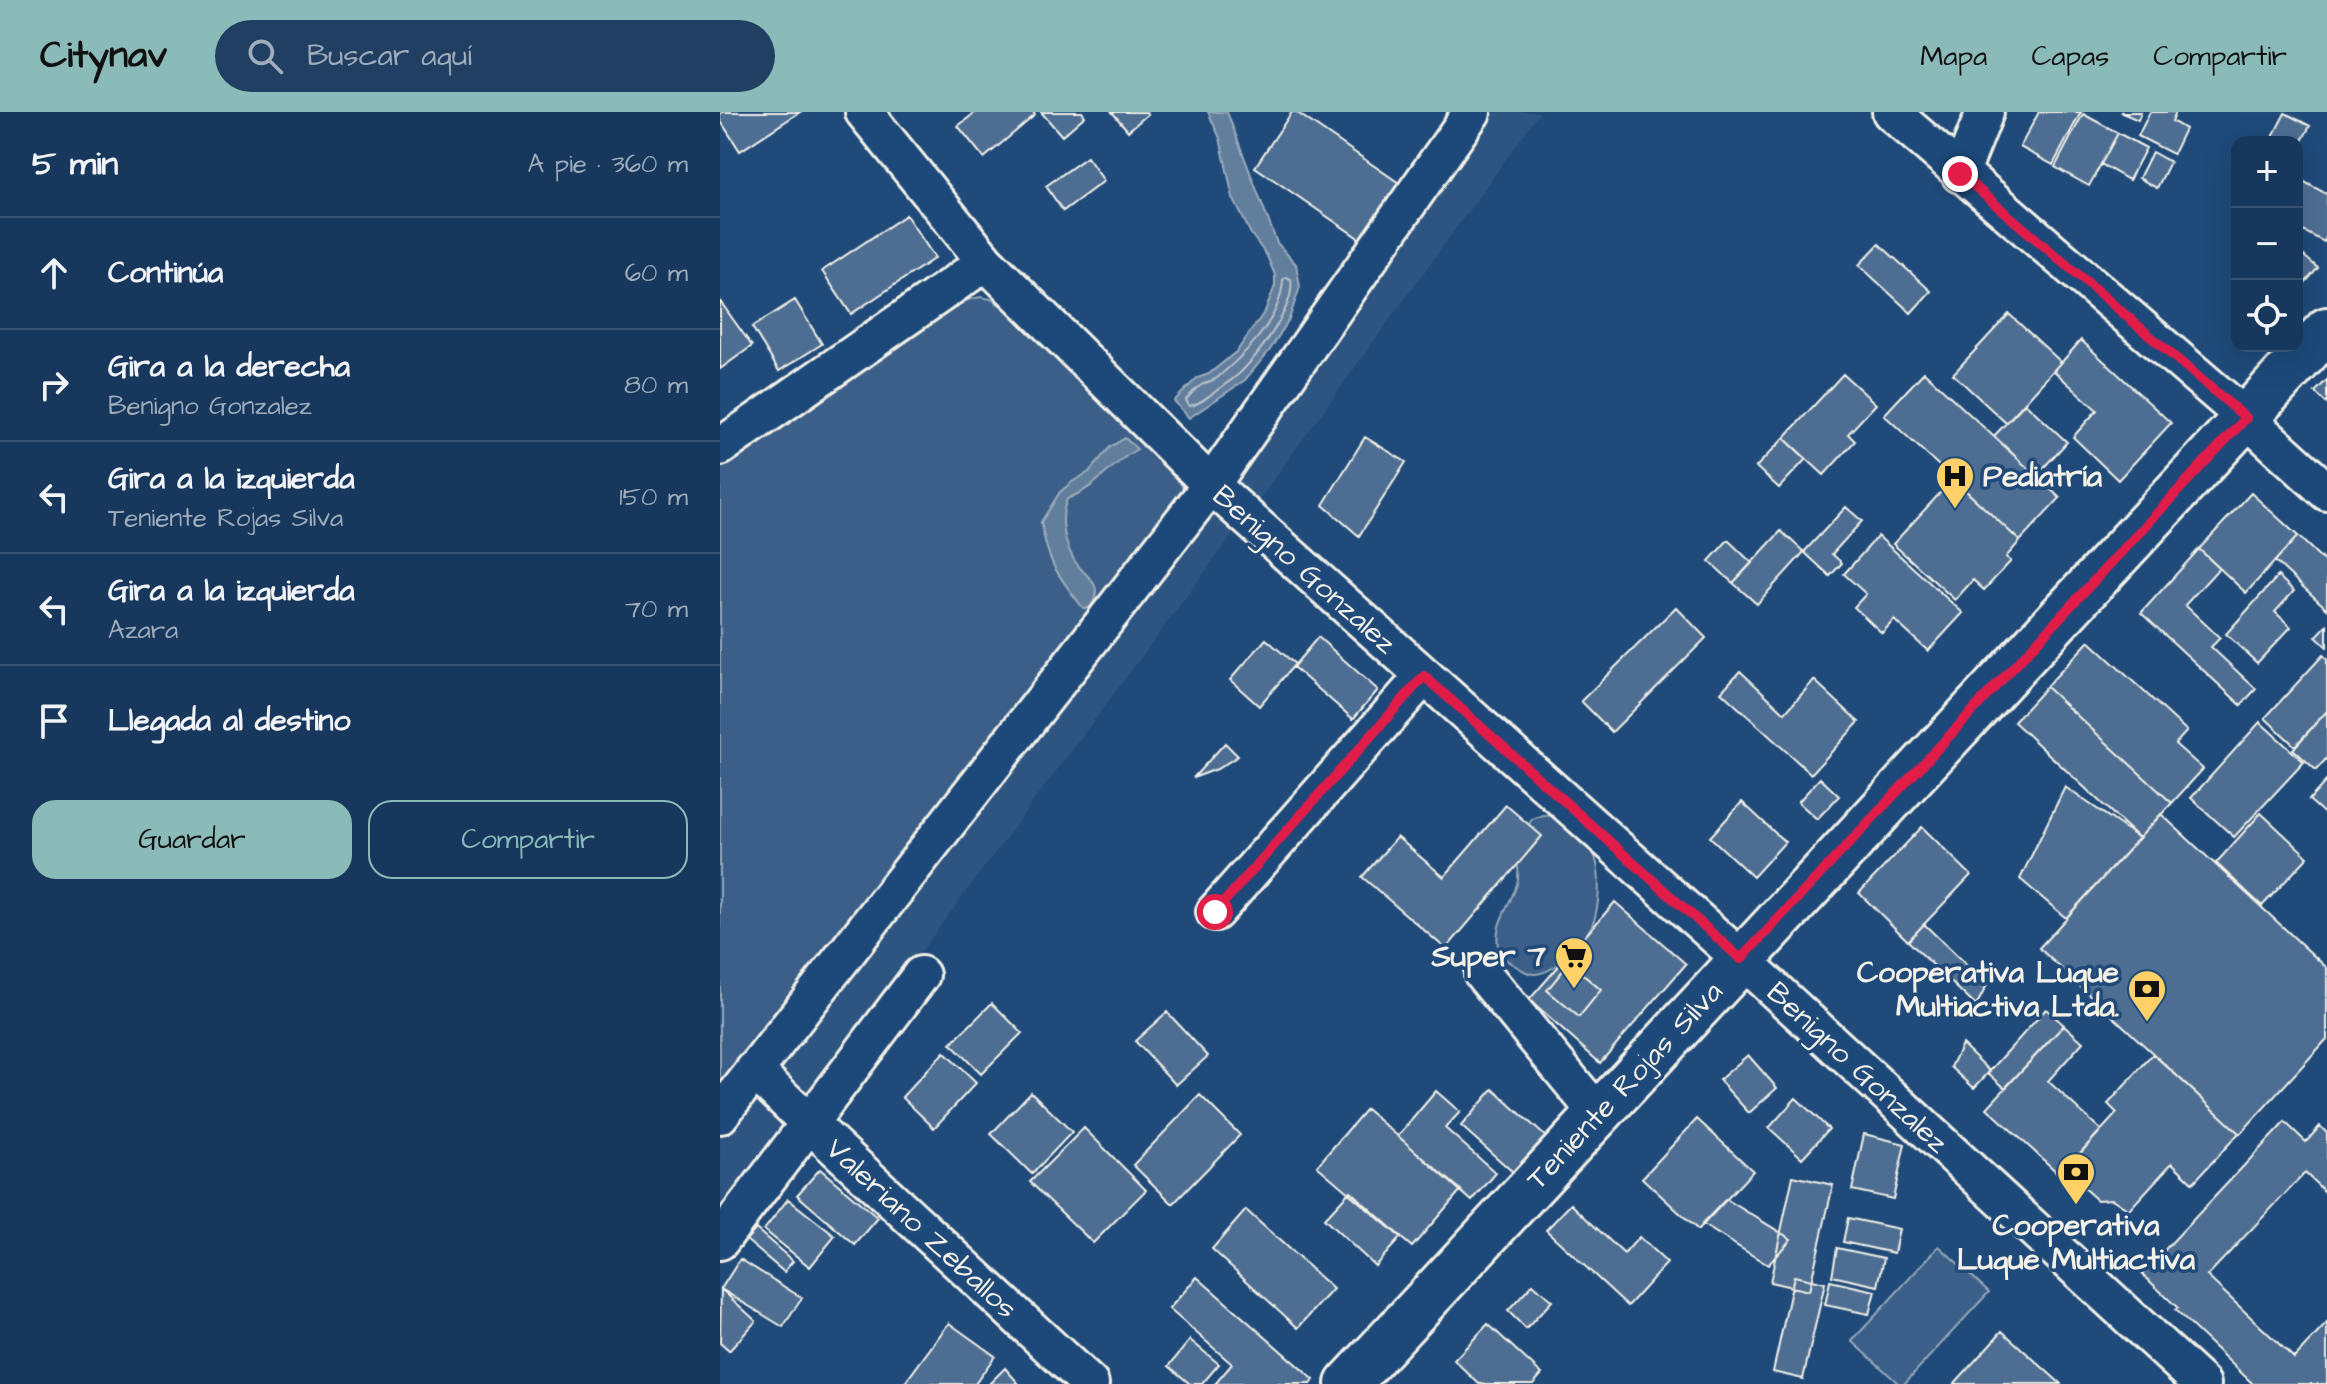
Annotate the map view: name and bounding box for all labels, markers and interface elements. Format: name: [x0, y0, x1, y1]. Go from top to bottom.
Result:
search box: [215, 20, 775, 92]
text: Citynav: [40, 30, 167, 82]
icon: search: [243, 34, 287, 78]
text: Buscar aquí: [307, 35, 472, 77]
text: Mapa: [1920, 37, 1987, 76]
text: Capas: [2031, 37, 2109, 76]
text: Compartir: [2153, 37, 2287, 76]
map controls: [2231, 136, 2303, 352]
button: +: [2231, 136, 2303, 208]
text: 5 min: [32, 140, 118, 188]
text: A pie · 360 m: [527, 146, 688, 182]
route end: [1942, 156, 1978, 192]
button: −: [2231, 208, 2303, 280]
icon: ahead: [32, 251, 76, 295]
text: Continúa: [108, 252, 223, 294]
text: 60 m: [625, 255, 688, 291]
button: locate: [2231, 280, 2303, 352]
text: Gira a la derecha: [108, 346, 350, 388]
icon: right: [32, 363, 76, 407]
text: 80 m: [624, 367, 688, 403]
text: Benigno Gonzalez: [108, 388, 312, 424]
hospital icon: Pediatría: [1934, 455, 1976, 510]
place label: Pediatría: [1983, 456, 2103, 498]
text: Gira a la izquierda: [108, 458, 354, 500]
icon: left: [32, 475, 76, 519]
street label: Benigno Gonzalez: [1202, 476, 1406, 665]
text: 150 m: [619, 479, 688, 515]
text: Teniente Rojas Silva: [108, 500, 343, 536]
text: Gira a la izquierda: [108, 570, 354, 612]
icon: left: [32, 587, 76, 631]
text: 70 m: [625, 591, 688, 627]
text: Azara: [108, 612, 178, 648]
icon: arrive: [32, 699, 76, 743]
text: Llegada al destino: [108, 700, 350, 742]
button: Guardar: [32, 800, 352, 879]
button: Compartir: [368, 800, 688, 879]
route start: [1197, 894, 1233, 930]
supermarket icon: Super 7: [1553, 935, 1595, 990]
place label: Super 7: [1431, 936, 1547, 979]
place label: Cooperativa Luque Multiactiva Ltda.: [1857, 952, 2119, 1028]
bank icon: Cooperativa Luque Multiactiva Ltda.: [2126, 968, 2168, 1023]
street label: Teniente Rojas Silva: [1517, 972, 1733, 1199]
street label: Benigno Gonzalez: [1756, 972, 1958, 1164]
street label: Valeriano Zeballos: [816, 1129, 1027, 1329]
bank icon: Cooperativa Luque Multiactiva: [2055, 1151, 2097, 1206]
place label: Cooperativa Luque Multiactiva: [1957, 1205, 2196, 1281]

